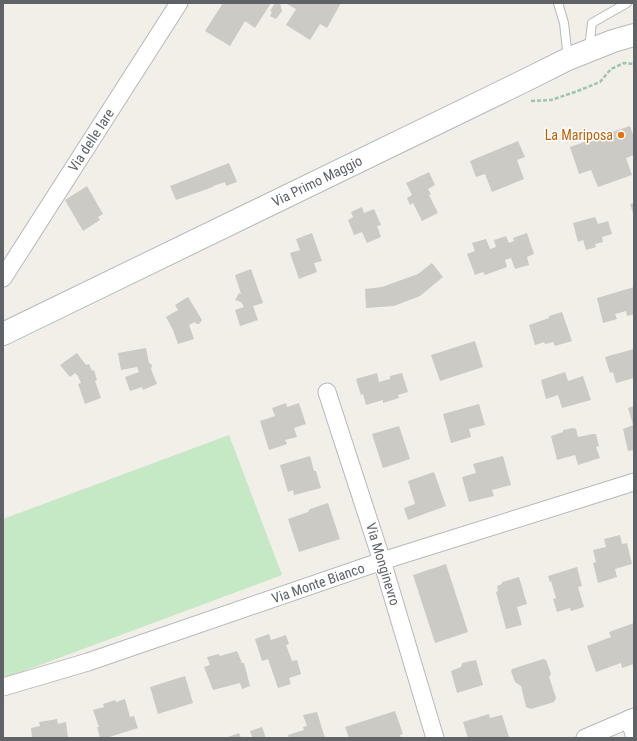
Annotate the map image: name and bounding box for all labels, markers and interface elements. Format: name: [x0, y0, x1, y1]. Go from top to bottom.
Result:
street label: Via delle Iare: [65, 105, 117, 174]
place label: La Mariposa: [545, 127, 613, 143]
marker: La Mariposa: [616, 130, 626, 140]
street label: Via Primo Maggio: [269, 152, 365, 210]
street label: Via Monginevro: [363, 521, 403, 607]
street label: Via Monte Bianco: [269, 560, 367, 606]

